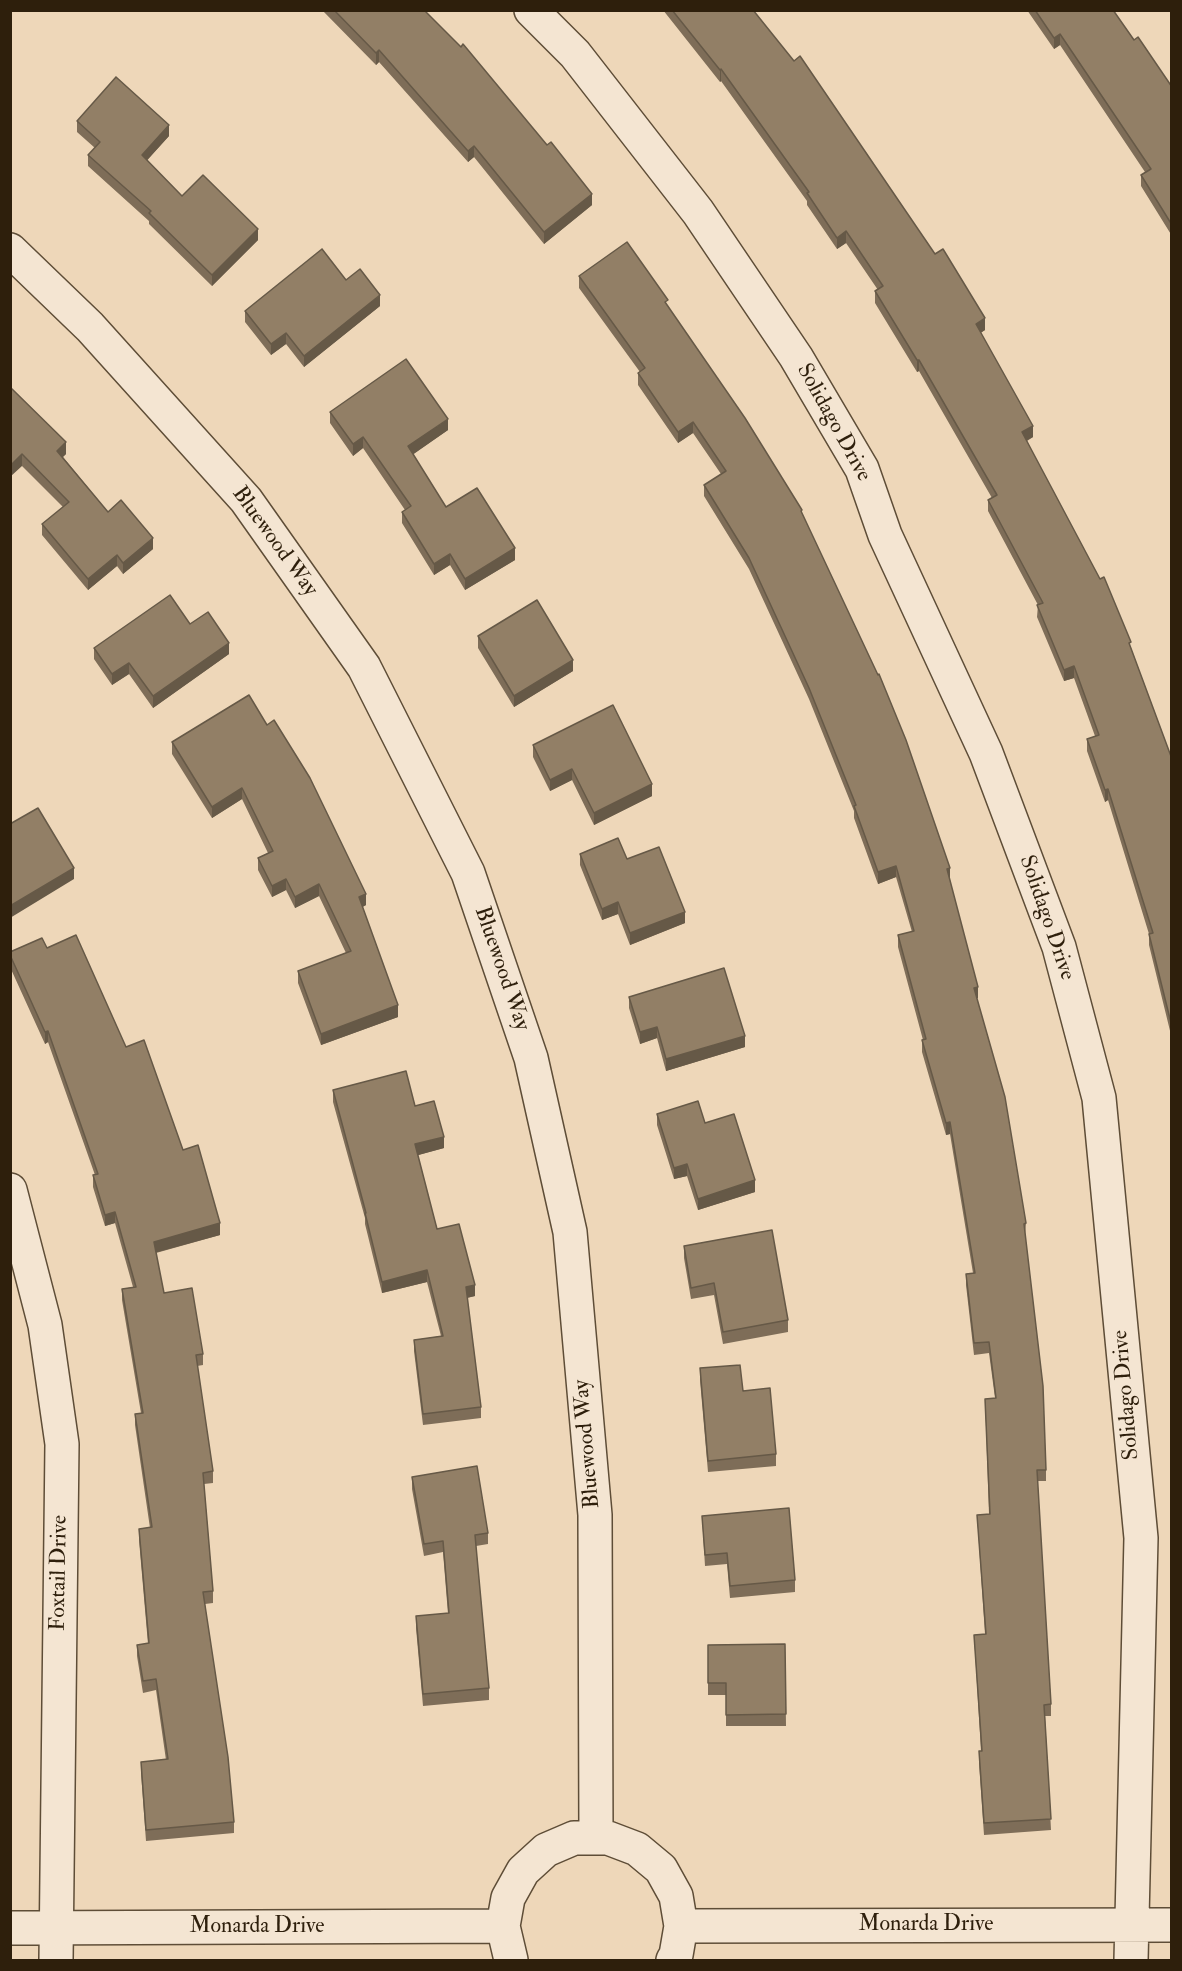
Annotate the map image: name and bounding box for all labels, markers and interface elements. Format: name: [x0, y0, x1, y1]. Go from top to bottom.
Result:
street label: Solidago Drive: [790, 360, 876, 486]
street label: Bluewood Way: [225, 482, 323, 602]
street label: Solidago Drive: [1012, 852, 1080, 984]
street label: Bluewood Way: [467, 903, 535, 1035]
street label: Solidago Drive: [1108, 1329, 1146, 1461]
street label: Bluewood Way: [569, 1378, 607, 1510]
street label: Foxtail Drive: [46, 1515, 74, 1631]
street label: Monarda Drive: [859, 1912, 993, 1938]
street label: Monarda Drive: [190, 1914, 324, 1940]

